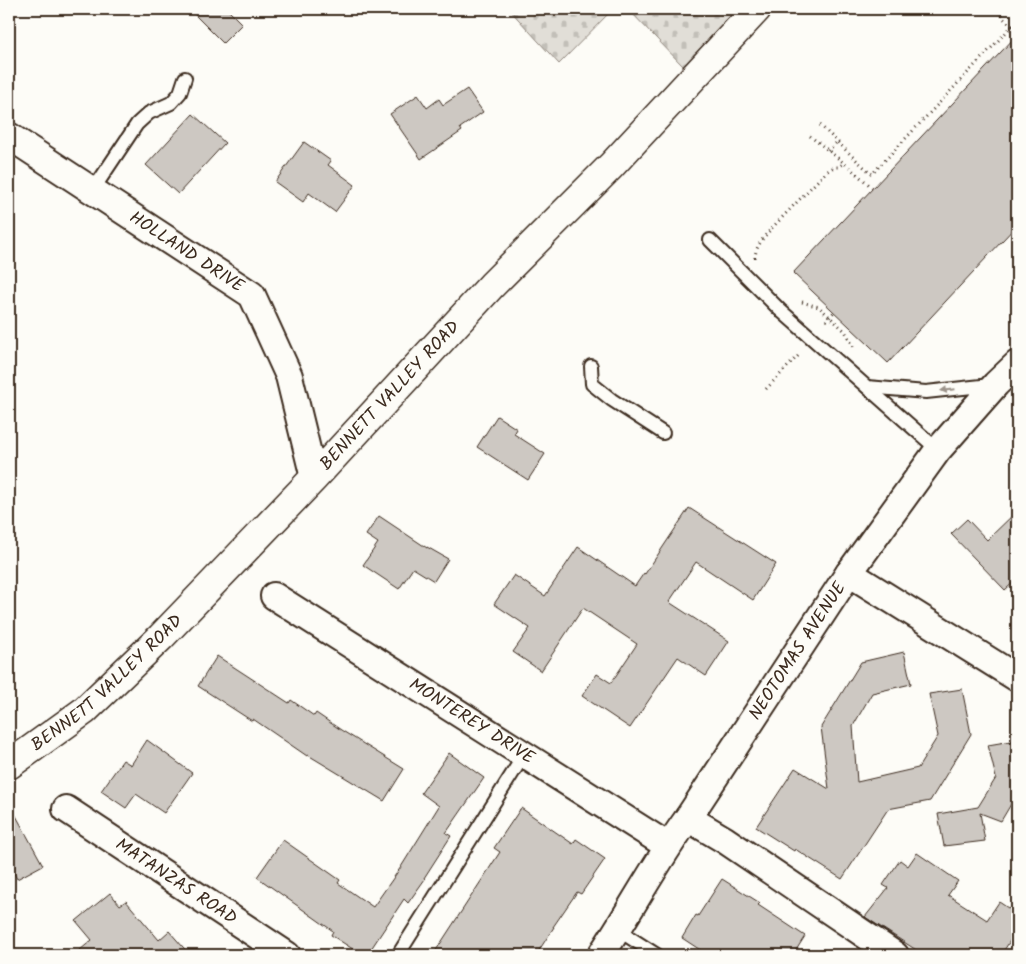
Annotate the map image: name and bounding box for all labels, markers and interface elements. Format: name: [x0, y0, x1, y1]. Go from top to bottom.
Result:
street label: HOLLAND DRIVE: [123, 204, 250, 301]
street label: BENNETT VALLEY ROAD: [313, 313, 467, 477]
one-way arrow: [939, 386, 955, 394]
street label: NEOTOMAS AVENUE: [741, 576, 854, 726]
street label: BENNETT VALLEY ROAD: [25, 607, 190, 759]
street label: MONTEREY DRIVE: [403, 671, 541, 772]
street label: MATANZAS ROAD: [109, 831, 243, 933]

